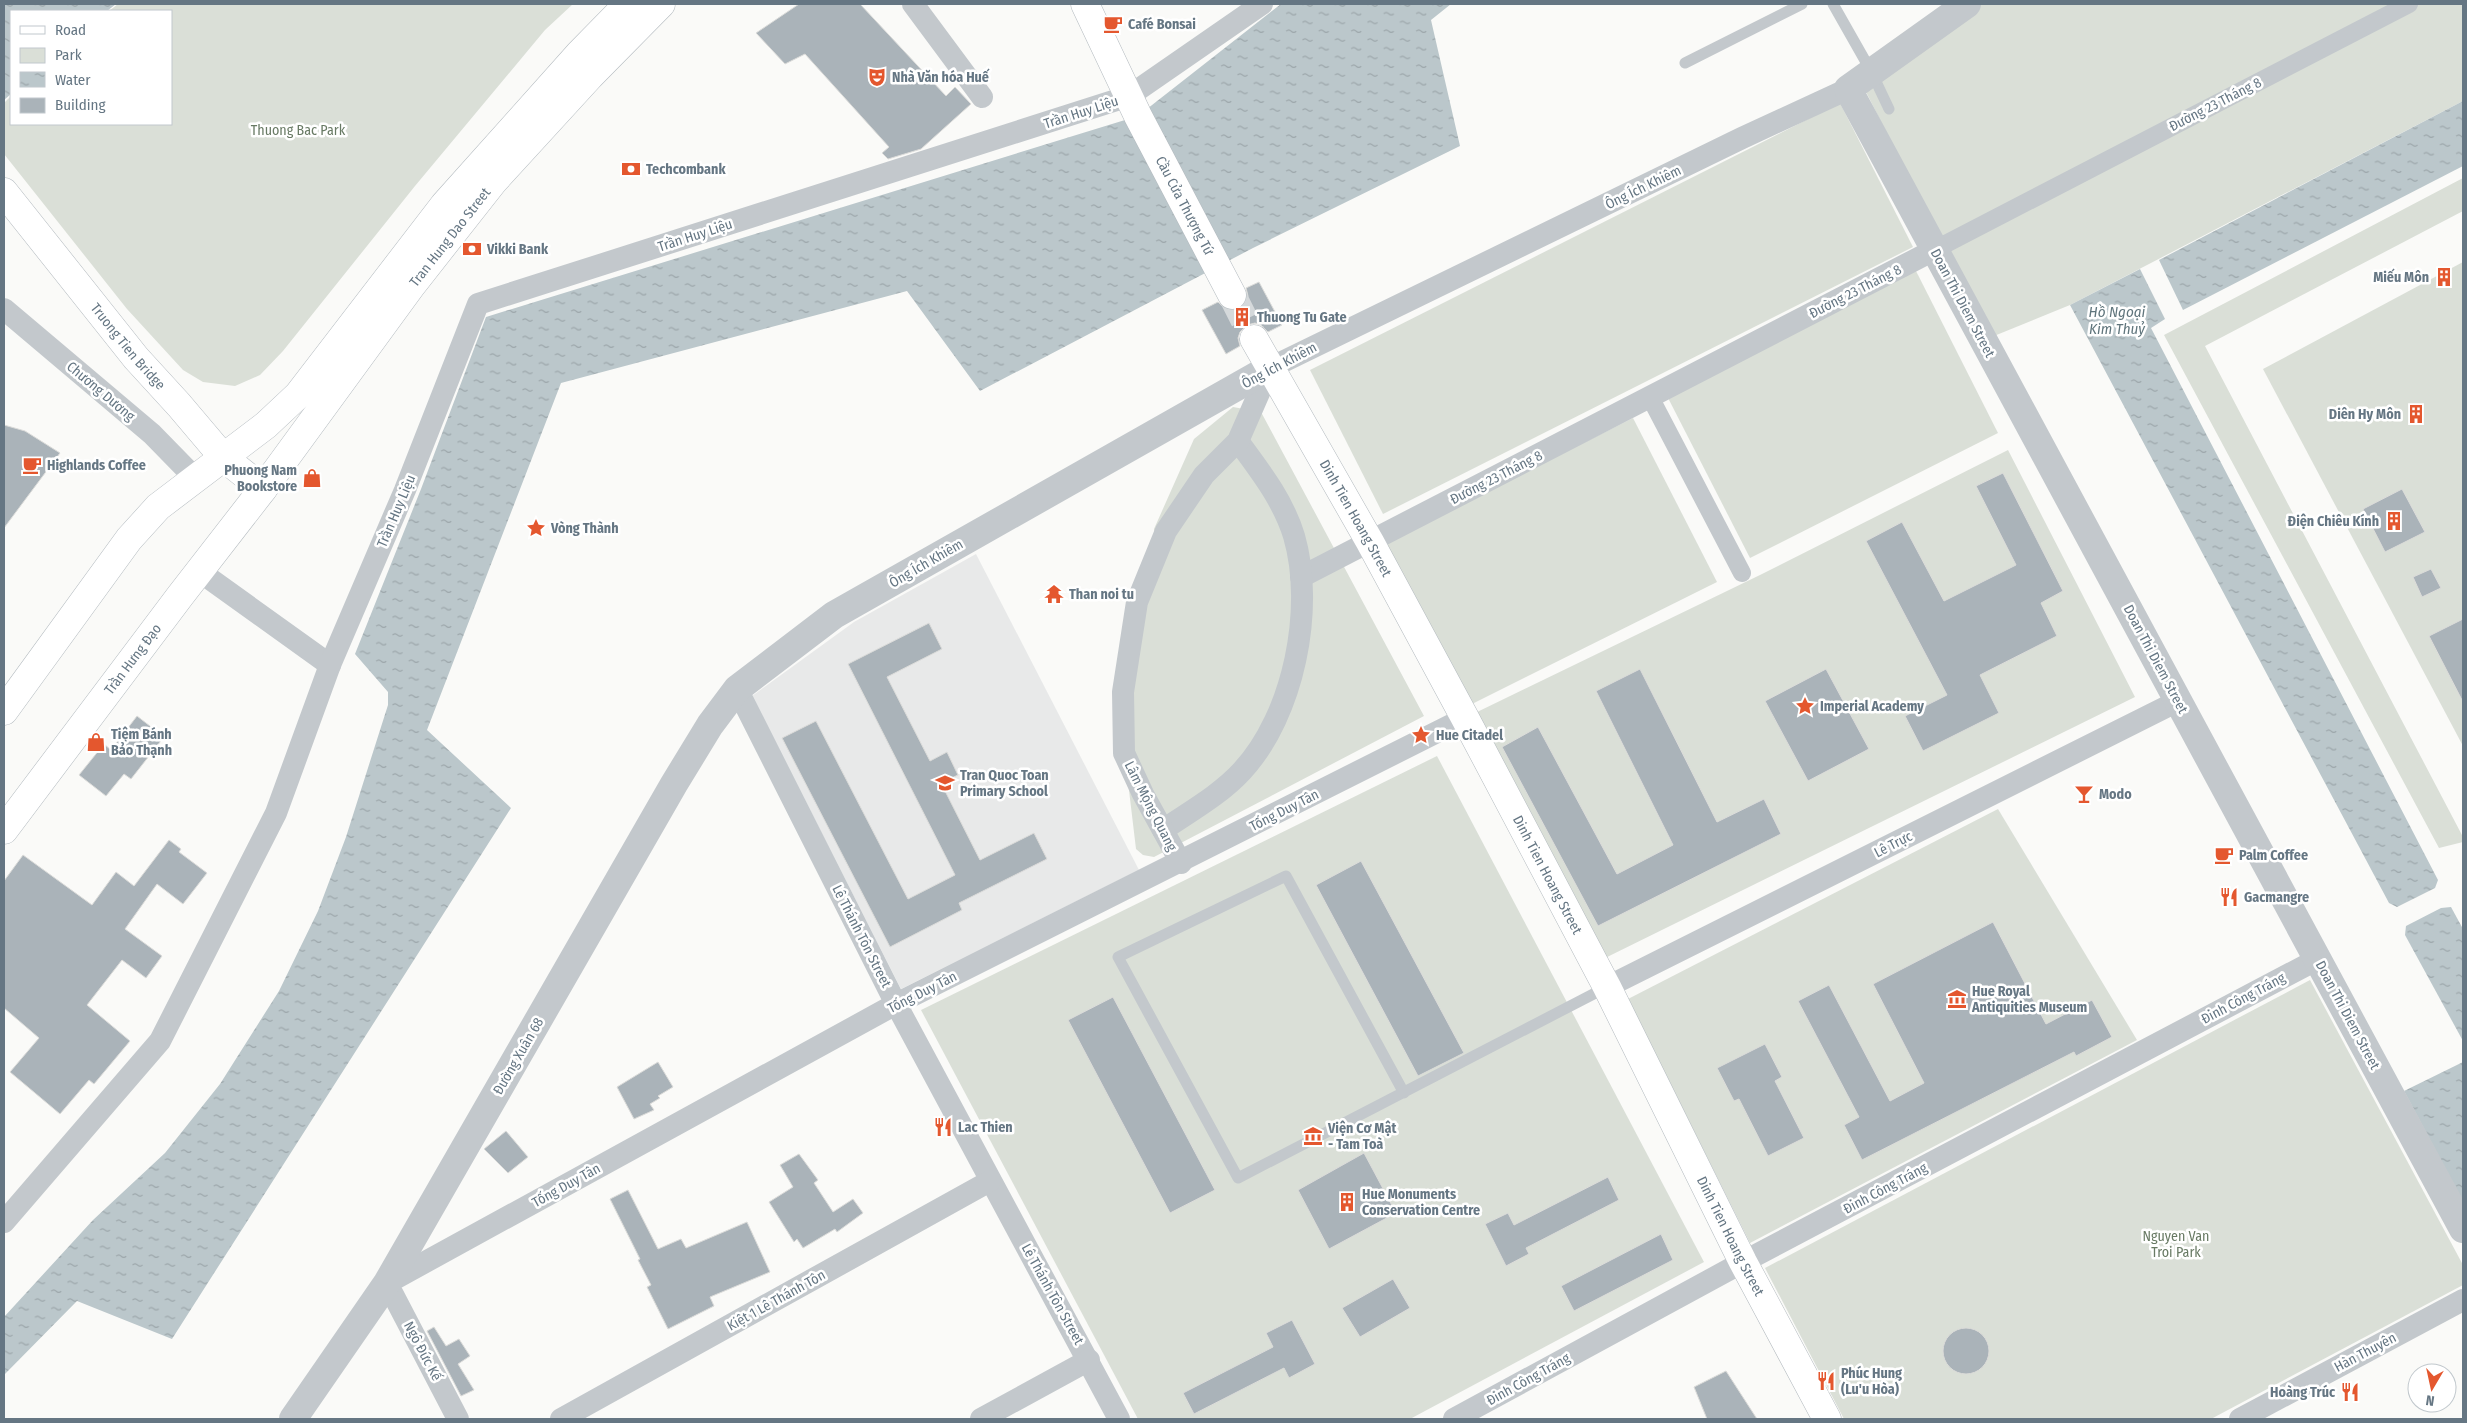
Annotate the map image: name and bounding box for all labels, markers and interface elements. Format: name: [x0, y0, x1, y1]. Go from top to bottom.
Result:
legend: [10, 10, 172, 125]
cafe icon: Café Bonsai: [1102, 13, 1124, 35]
place label: Café Bonsai: [1128, 16, 1196, 33]
text: Road: [55, 21, 86, 39]
text: Park: [55, 46, 82, 64]
theatre icon: Nhà Văn hóa Huế: [866, 66, 888, 88]
place label: Nhà Văn hóa Huế: [892, 68, 990, 86]
text: Water: [55, 71, 91, 89]
street label: Đường 23 Tháng 8: [2166, 74, 2264, 135]
street label: Trần Huy Liệu: [1041, 91, 1121, 133]
text: Building: [55, 96, 106, 114]
park label: Thuong Bac Park: [251, 122, 346, 139]
street label: Cầu Cửa Thượng Tứ: [1152, 154, 1218, 258]
bank icon: Techcombank: [620, 158, 642, 180]
place label: Techcombank: [646, 161, 726, 178]
street label: Ông Ích Khiêm: [1602, 161, 1684, 213]
street label: Tran Hung Dao Street: [406, 184, 495, 290]
street label: Trần Huy Liệu: [655, 214, 735, 256]
bank icon: Vikki Bank: [461, 238, 483, 260]
place label: Vikki Bank: [486, 241, 549, 258]
street label: Doan Thi Diem Street: [1927, 246, 1999, 361]
street label: Đường 23 Tháng 8: [1806, 261, 1904, 322]
building icon: Miếu Môn: [2433, 266, 2455, 288]
place label: Miếu Môn: [2373, 268, 2429, 286]
street label: Truong Tien Bridge: [87, 300, 169, 393]
water label: Hồ Ngoại Kim Thuỷ: [2089, 303, 2146, 338]
building icon: Thuong Tu Gate: [1231, 306, 1253, 328]
place label: Thuong Tu Gate: [1257, 309, 1347, 326]
street label: Ông Ích Khiêm: [1238, 338, 1320, 392]
street label: Chương Dương: [63, 358, 139, 425]
building icon: Diên Hy Môn: [2405, 403, 2427, 425]
place label: Diên Hy Môn: [2329, 406, 2401, 423]
street label: Đường 23 Tháng 8: [1447, 447, 1545, 508]
cafe icon: Highlands Coffee: [21, 454, 43, 476]
place label: Highlands Coffee: [47, 457, 146, 474]
street label: Dinh Tien Hoang Street: [1316, 457, 1395, 580]
place label: Phuong Nam Bookstore: [224, 462, 297, 495]
shop icon: Phuong Nam Bookstore: [301, 467, 323, 489]
street label: Trần Huy Liệu: [373, 472, 419, 550]
building icon: Điện Chiêu Kính: [2383, 510, 2405, 532]
place label: Điện Chiêu Kính: [2288, 513, 2379, 530]
place icon: Vòng Thành: [525, 517, 547, 539]
place label: Vòng Thành: [550, 520, 619, 537]
street label: Ông Ích Khiêm: [886, 535, 966, 591]
temple icon: Than noi tu: [1043, 583, 1065, 605]
place label: Than noi tu: [1069, 586, 1134, 603]
street label: Doan Thi Diem Street: [2120, 602, 2192, 717]
street label: Trần Hưng Đạo: [101, 621, 165, 698]
place icon: Imperial Academy: [1794, 695, 1816, 717]
place label: Imperial Academy: [1820, 698, 1924, 715]
place icon: Hue Citadel: [1410, 724, 1432, 746]
place label: Tiệm Bánh Bảo Thạnh: [111, 726, 172, 759]
place label: Hue Citadel: [1436, 727, 1503, 744]
shop icon: Tiệm Bánh Bảo Thạnh: [85, 731, 107, 753]
street label: Lâm Mộng Quang: [1121, 758, 1181, 854]
place label: Tran Quoc Toan Primary School: [960, 767, 1049, 800]
school or university icon: Tran Quoc Toan Primary School: [934, 772, 956, 794]
bar icon: Modo: [2073, 783, 2095, 805]
street label: Tống Duy Tân: [1246, 785, 1322, 835]
place label: Modo: [2099, 786, 2132, 803]
street label: Dinh Tien Hoang Street: [1509, 813, 1586, 938]
street label: Lê Trực: [1871, 828, 1915, 861]
cafe icon: Palm Coffee: [2213, 844, 2235, 866]
place label: Palm Coffee: [2239, 847, 2308, 864]
street label: Lê Thánh Tôn Street: [828, 882, 895, 991]
restaurant icon: Gacmangre: [2218, 886, 2240, 908]
place label: Gacmangre: [2244, 889, 2309, 906]
street label: Doan Thi Diem Street: [2312, 958, 2384, 1073]
street label: Tống Duy Tân: [884, 967, 960, 1017]
street label: Đinh Công Tráng: [2198, 969, 2288, 1028]
place label: Hue Royal Antiquities Museum: [1971, 983, 2088, 1016]
museum icon: Hue Royal Antiquities Museum: [1946, 988, 1968, 1010]
street label: Đường Xuân 68: [490, 1015, 547, 1098]
restaurant icon: Lac Thien: [932, 1116, 954, 1138]
place label: Lac Thien: [958, 1119, 1013, 1136]
place label: Viện Cơ Mật - Tam Toà: [1327, 1120, 1397, 1153]
museum icon: Viện Cơ Mật - Tam Toà: [1302, 1125, 1324, 1147]
street label: Tống Duy Tân: [529, 1159, 603, 1211]
street label: Đinh Công Tráng: [1840, 1159, 1930, 1218]
street label: Dinh Tien Hoang Street: [1693, 1174, 1768, 1299]
place label: Hue Monuments Conservation Centre: [1362, 1186, 1480, 1219]
building icon: Hue Monuments Conservation Centre: [1336, 1191, 1358, 1213]
park label: Nguyen Van Troi Park: [2143, 1228, 2209, 1261]
street label: Lê Thánh Tôn Street: [1018, 1241, 1088, 1348]
street label: Kiệt 1 Lê Thánh Tôn: [724, 1266, 828, 1334]
street label: Ngô Đức Kế: [400, 1318, 446, 1384]
street label: Hàn Thuyên: [2331, 1329, 2399, 1376]
street label: Đinh Công Tráng: [1484, 1349, 1573, 1409]
north arrow: [2407, 1363, 2457, 1413]
place label: Phúc Hung (Lu'u Hòa): [1841, 1365, 1902, 1398]
restaurant icon: Phúc Hung (Lu'u Hòa): [1815, 1370, 1837, 1392]
restaurant icon: Hoàng Trúc: [2339, 1381, 2361, 1403]
place label: Hoàng Trúc: [2270, 1384, 2336, 1401]
text: N: [2425, 1391, 2436, 1409]

